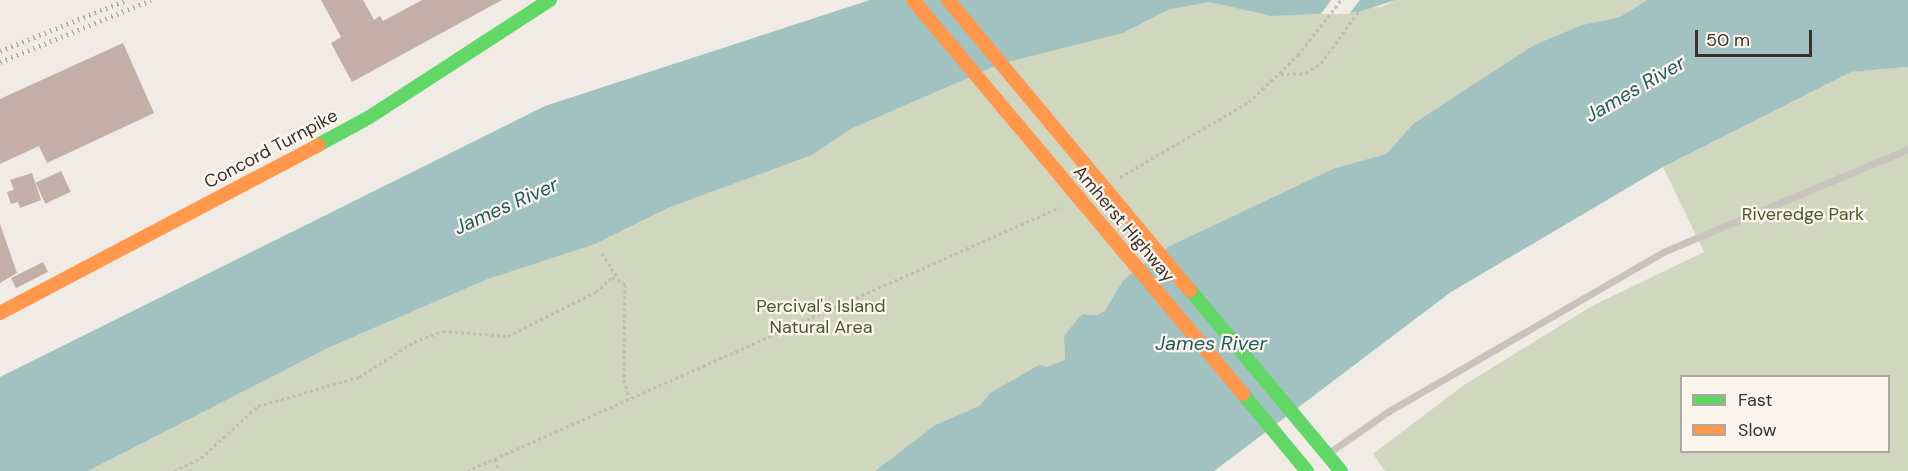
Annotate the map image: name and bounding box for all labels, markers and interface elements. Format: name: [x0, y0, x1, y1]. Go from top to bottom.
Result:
scale bar: [1698, 18, 1815, 56]
text: 50 m: [1706, 28, 1750, 52]
water label: James River: [1581, 51, 1689, 127]
street label: Concord Turnpike: [201, 105, 341, 193]
street label: Amherst Highway: [1069, 161, 1179, 287]
water label: James River: [450, 172, 562, 240]
park label: Riveredge Park: [1742, 203, 1864, 225]
park label: Percival's Island Natural Area: [756, 296, 886, 338]
water label: James River: [1155, 331, 1267, 355]
legend: [1680, 375, 1890, 453]
text: Fast: [1738, 388, 1773, 412]
text: Slow: [1738, 418, 1777, 442]

